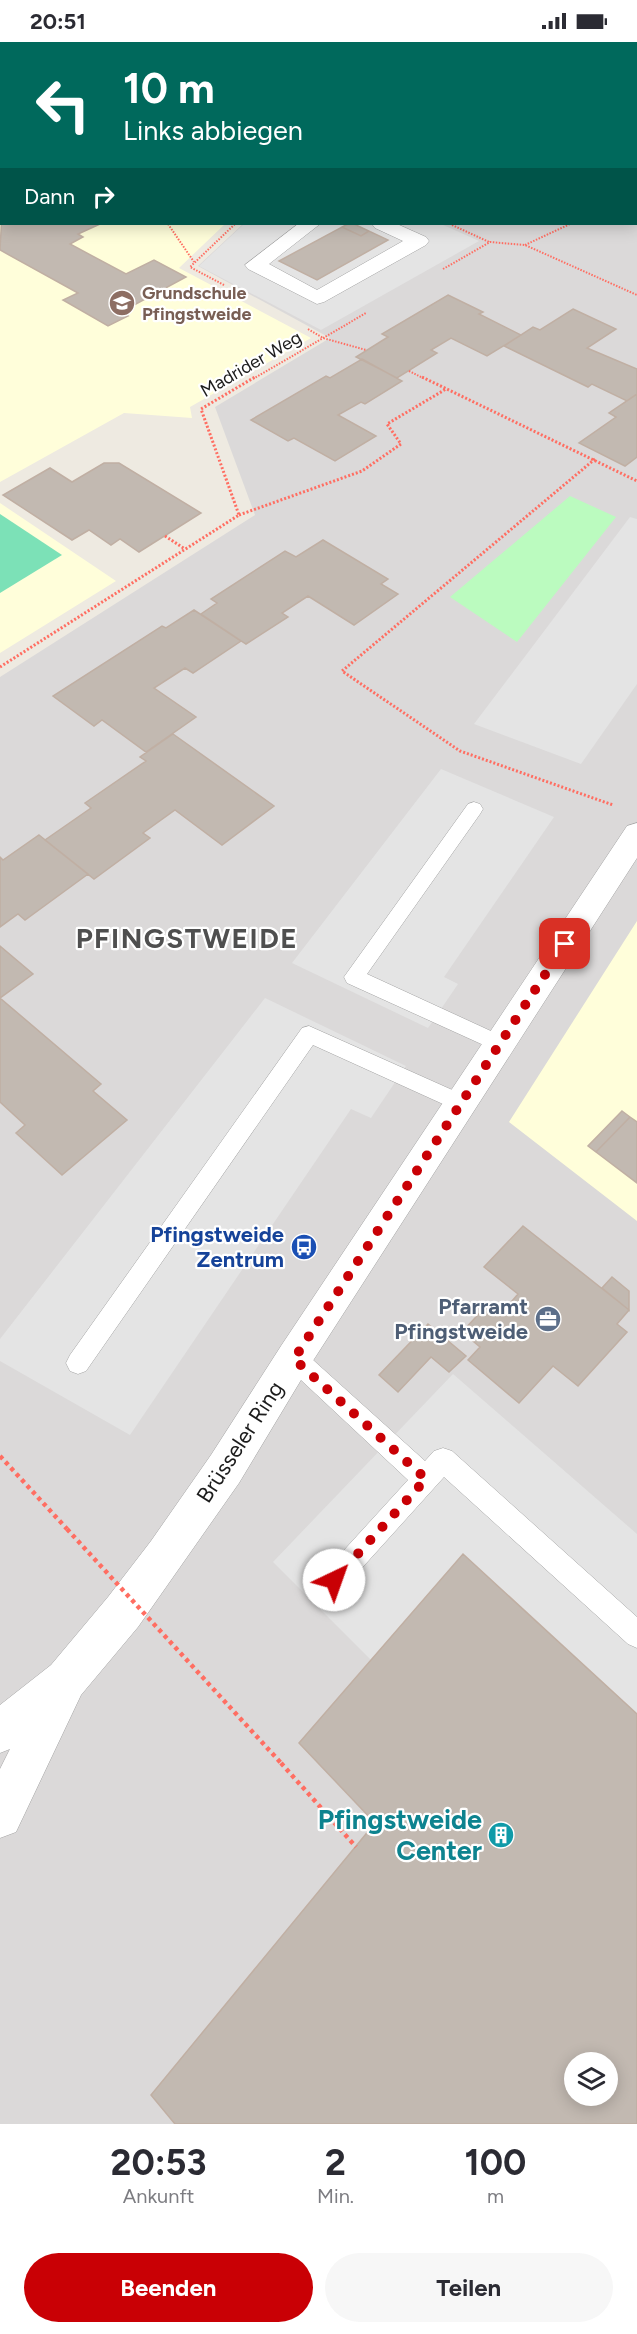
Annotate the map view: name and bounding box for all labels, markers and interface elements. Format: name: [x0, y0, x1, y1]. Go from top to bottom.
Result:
text: 20:51: [30, 8, 86, 35]
text: 10 m: [123, 63, 215, 114]
icon: left: [24, 66, 102, 144]
text: Links abbiegen: [123, 114, 303, 147]
icon: right: [87, 180, 120, 213]
text: Dann: [24, 183, 75, 210]
place label: Grundschule Pfingstweide: [142, 282, 251, 325]
school or university icon: Grundschule Pfingstweide: [107, 288, 137, 318]
street label: Madrider Weg: [197, 326, 305, 402]
pin: [539, 918, 590, 969]
district label: PFINGSTWEIDE: [76, 921, 298, 955]
icon: arrive: [548, 927, 581, 960]
place label: Pfingstweide Zentrum: [150, 1221, 284, 1273]
bus stop icon: Pfingstweide Zentrum: [289, 1232, 319, 1262]
place label: Pfarramt Pfingstweide: [394, 1293, 528, 1345]
office icon: Pfarramt Pfingstweide: [533, 1304, 563, 1334]
street label: Brüsseler Ring: [191, 1376, 289, 1508]
position arrow: [302, 1548, 366, 1612]
place label: Pfingstweide Center: [318, 1803, 482, 1867]
building icon: Pfingstweide Center: [486, 1820, 516, 1850]
map controls: [564, 2052, 618, 2106]
button: layers: [564, 2052, 618, 2106]
text: 20:53: [111, 2141, 207, 2184]
text: 2: [325, 2141, 346, 2184]
text: 100: [465, 2141, 526, 2184]
text: Ankunft: [123, 2184, 194, 2208]
text: Min.: [317, 2184, 354, 2208]
text: m: [487, 2184, 504, 2208]
button: Beenden: [24, 2253, 313, 2322]
button: Teilen: [325, 2253, 613, 2322]

